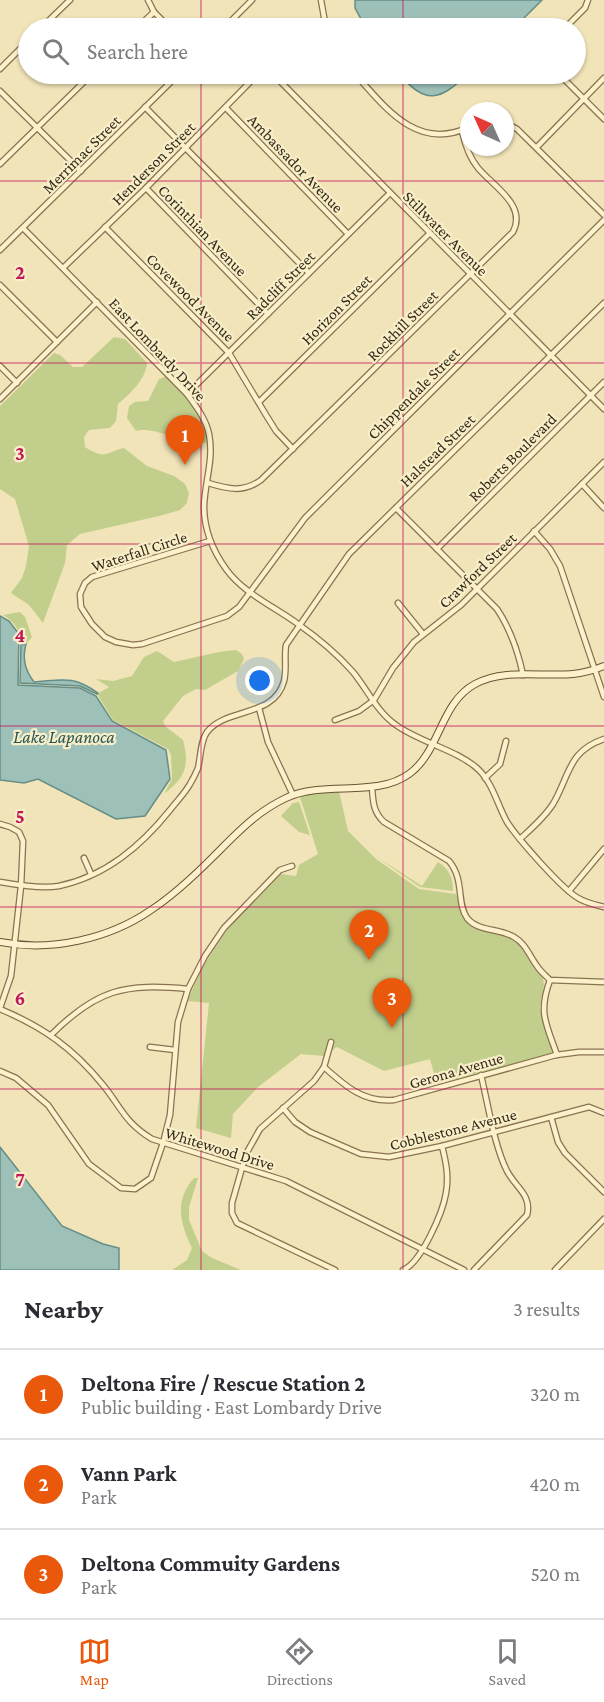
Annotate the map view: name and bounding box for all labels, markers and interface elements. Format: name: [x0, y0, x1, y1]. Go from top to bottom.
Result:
search box: [18, 18, 586, 84]
icon: search: [39, 35, 72, 68]
text: Search here: [87, 39, 188, 64]
north arrow: [460, 102, 514, 156]
street label: Merrimac Street: [39, 111, 124, 197]
street label: Ambassador Avenue: [244, 111, 347, 216]
street label: Henderson Street: [108, 118, 199, 208]
street label: Corinthian Avenue: [155, 181, 250, 279]
street label: Stillwater Avenue: [400, 188, 491, 279]
street label: Radcliff Street: [243, 247, 318, 323]
street label: Covewood Avenue: [143, 250, 238, 345]
text: 2: [15, 261, 25, 283]
street label: Horizon Street: [298, 270, 375, 348]
street label: Rockhill Street: [364, 286, 442, 364]
street label: East Lombardy Drive: [105, 295, 210, 405]
street label: Chippendale Street: [364, 344, 464, 443]
street label: Halstead Street: [397, 410, 479, 490]
street label: Roberts Boulevard: [465, 410, 560, 505]
pin: 1: [166, 416, 204, 465]
text: 3: [15, 442, 25, 464]
street label: Waterfall Circle: [89, 528, 189, 575]
street label: Crawford Street: [435, 529, 520, 612]
text: 4: [15, 624, 26, 646]
your location: [245, 666, 274, 695]
water label: Lake Lapanoca: [13, 727, 115, 747]
text: 5: [15, 805, 25, 827]
pin: 2: [350, 910, 388, 960]
pin: 3: [372, 978, 412, 1028]
text: 6: [15, 987, 25, 1009]
street label: Gerona Avenue: [407, 1049, 505, 1092]
street label: Cobblestone Avenue: [388, 1105, 518, 1153]
street label: Whitewood Drive: [163, 1124, 277, 1173]
text: 7: [15, 1168, 25, 1190]
text: Nearby: [24, 1295, 103, 1324]
text: 3 results: [513, 1298, 580, 1320]
text: Deltona Fire / Rescue Station 2: [81, 1371, 366, 1396]
text: 1: [40, 1383, 47, 1405]
text: 320 m: [530, 1383, 580, 1405]
text: Public building · East Lombardy Drive: [81, 1396, 382, 1418]
text: Vann Park: [81, 1461, 176, 1486]
text: 2: [38, 1473, 49, 1495]
text: 420 m: [529, 1473, 580, 1495]
text: Park: [81, 1486, 117, 1508]
text: Deltona Commuity Gardens: [81, 1551, 340, 1576]
text: 3: [39, 1563, 48, 1585]
text: 520 m: [530, 1563, 580, 1585]
text: Park: [81, 1576, 117, 1598]
tab: Map: [78, 1635, 111, 1688]
tab: Directions: [267, 1635, 333, 1688]
tab: Saved: [489, 1635, 526, 1688]

